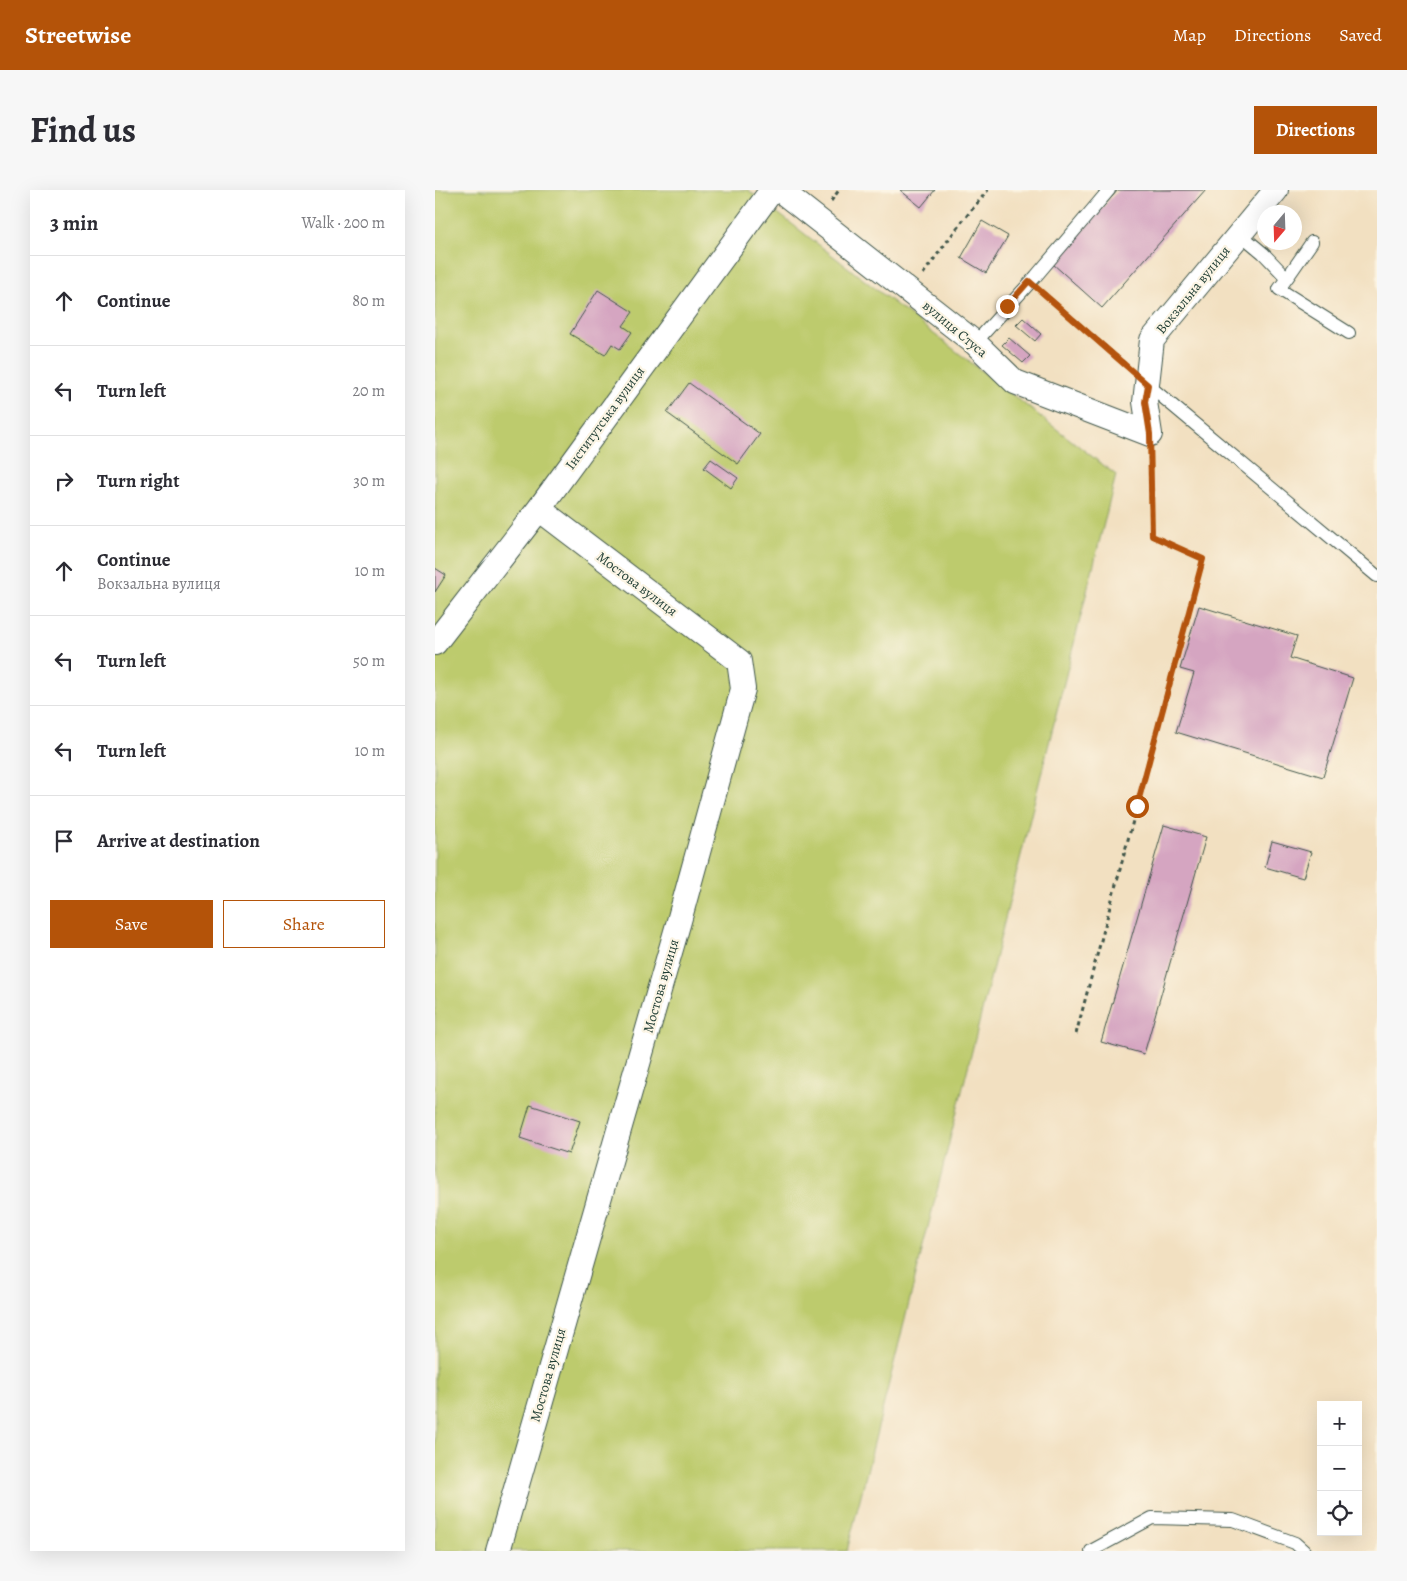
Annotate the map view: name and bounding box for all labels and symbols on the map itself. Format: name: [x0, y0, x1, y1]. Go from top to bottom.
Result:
north arrow: [1257, 205, 1302, 250]
street label: Вокзальна вулиця: [1152, 242, 1235, 338]
route end: [996, 295, 1019, 318]
street label: вулиця Стуса: [919, 296, 992, 362]
street label: Інститутська вулиця: [561, 362, 649, 474]
street label: Мостова вулиця: [593, 547, 681, 621]
route start: [1126, 795, 1149, 818]
street label: Мостова вулиця: [639, 937, 684, 1035]
street label: Мостова вулиця: [526, 1326, 571, 1424]

